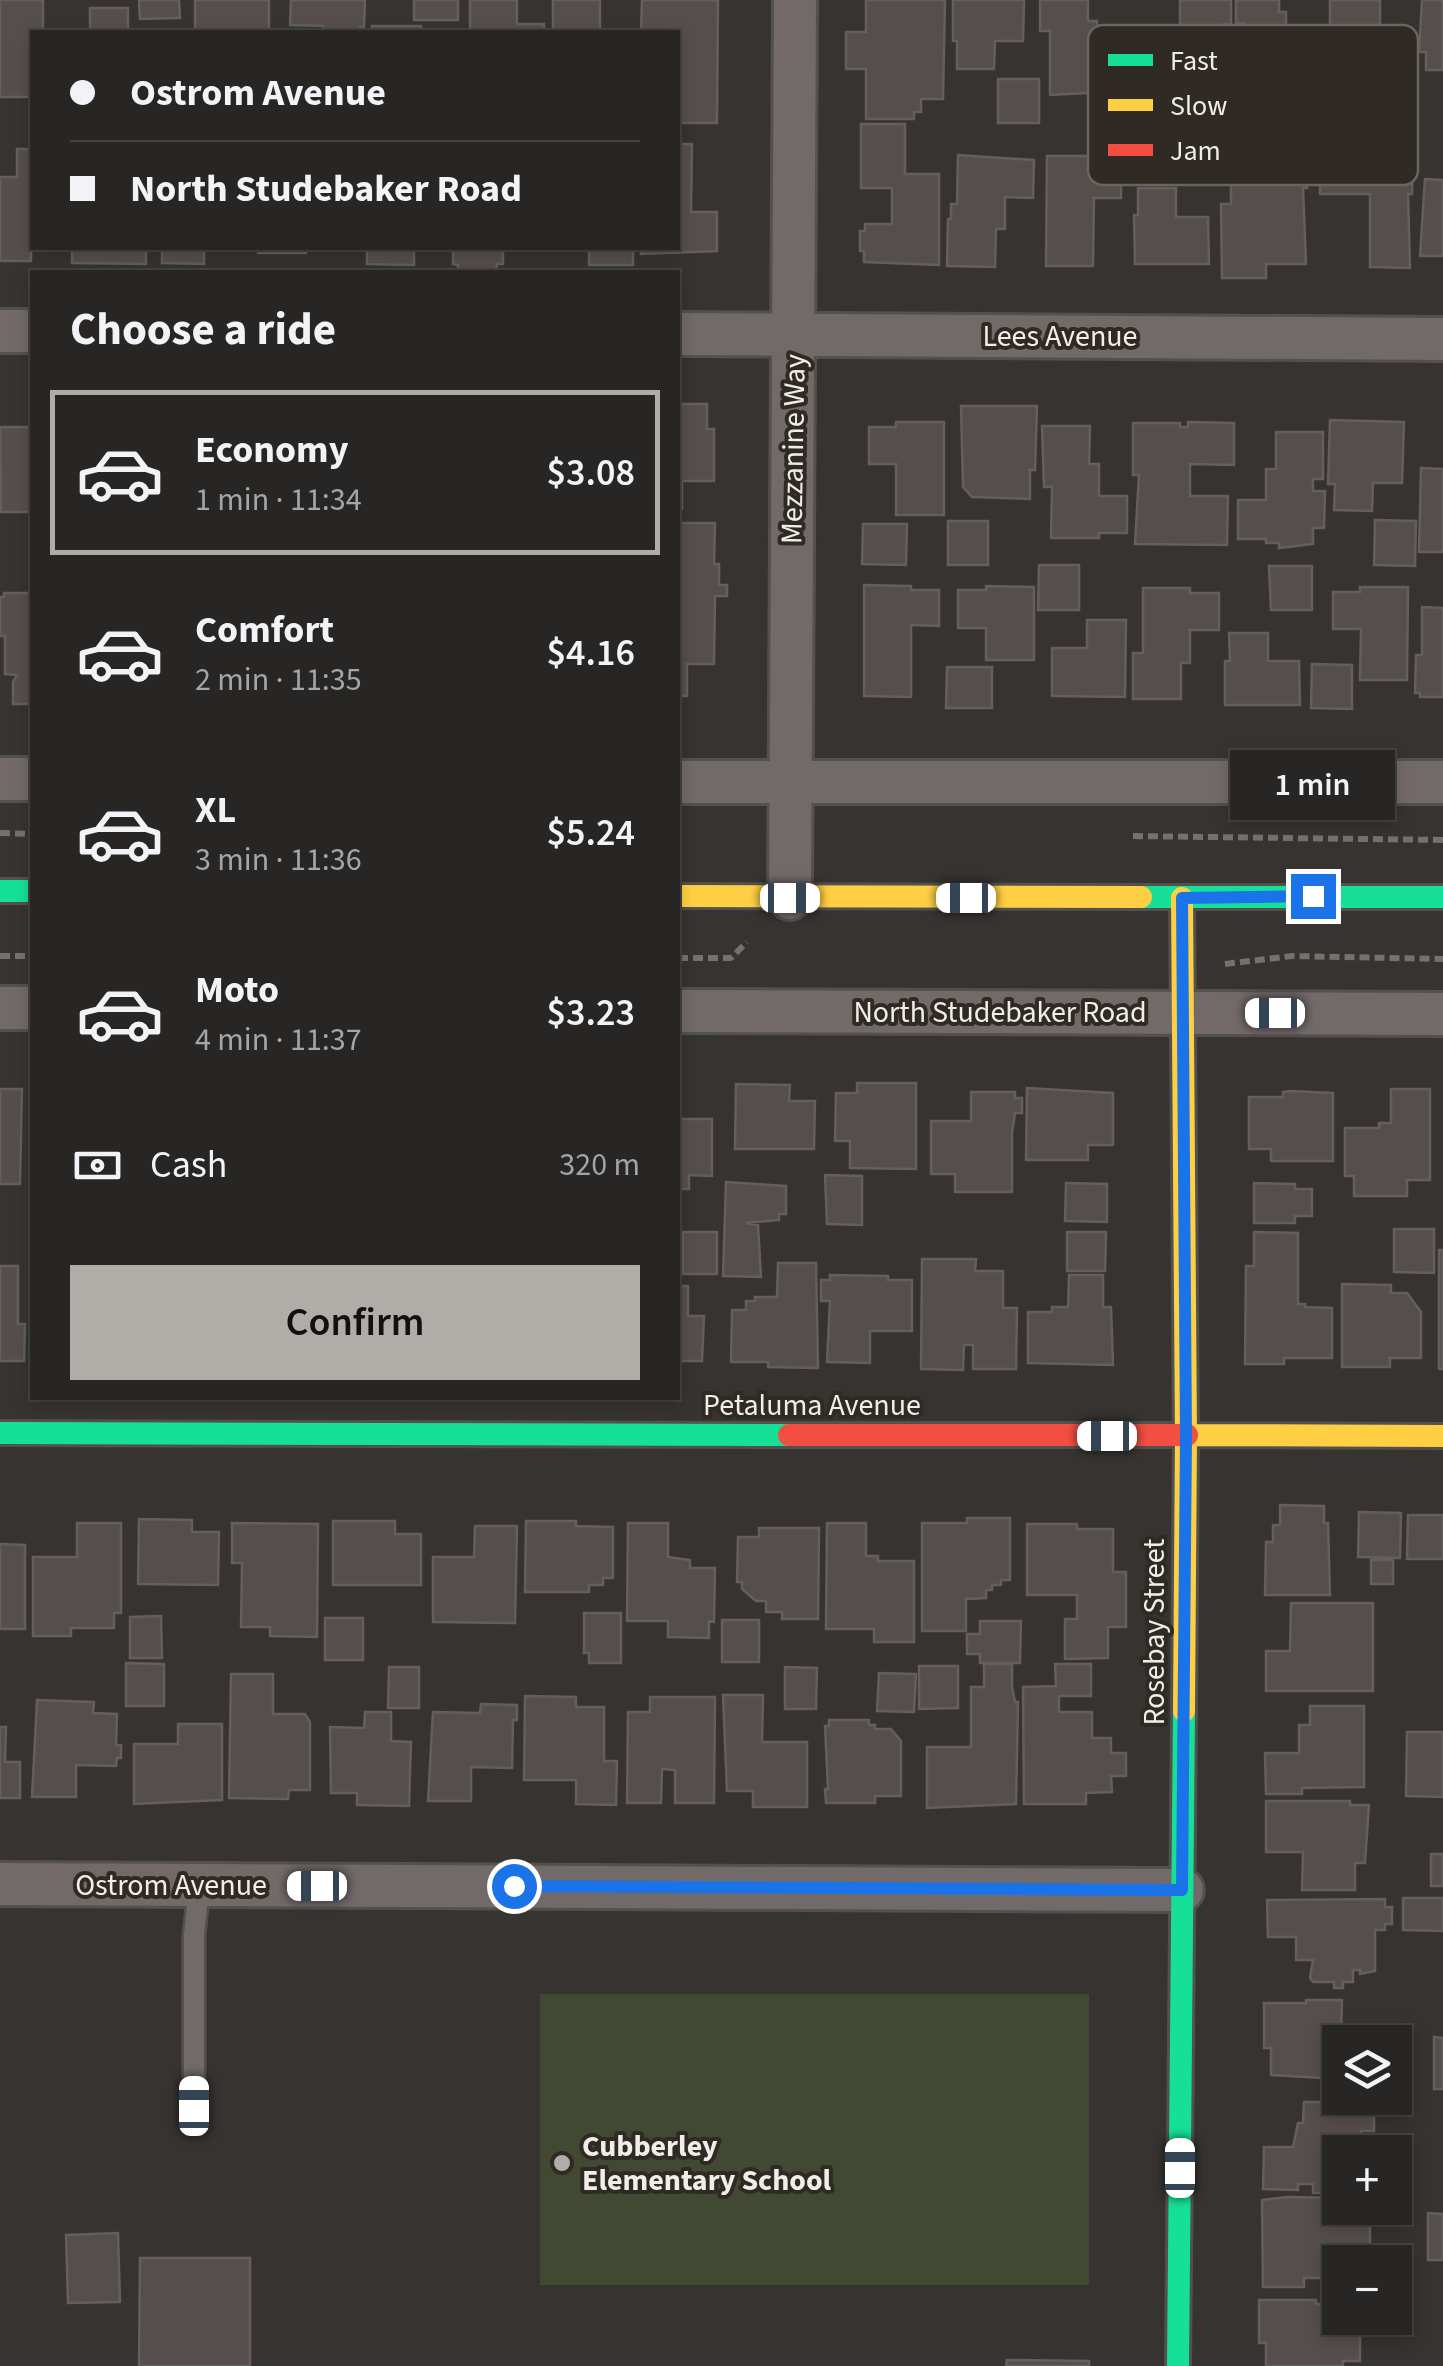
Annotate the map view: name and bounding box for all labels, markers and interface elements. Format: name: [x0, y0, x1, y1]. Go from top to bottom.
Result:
legend: [1088, 25, 1418, 185]
text: Fast: [1170, 41, 1218, 81]
text: Ostrom Avenue: [130, 66, 386, 120]
text: Slow: [1170, 86, 1227, 126]
text: Jam: [1170, 131, 1221, 171]
text: North Studebaker Road: [130, 162, 522, 216]
text: Choose a ride: [70, 298, 336, 362]
street label: Lees Avenue: [982, 315, 1138, 358]
street label: Mezzanine Way: [770, 354, 817, 544]
text: Economy: [195, 423, 348, 477]
icon: car: [75, 428, 165, 518]
text: $3.08: [547, 446, 635, 500]
text: 1 min · 11:34: [195, 477, 362, 523]
text: Comfort: [195, 603, 334, 657]
icon: car: [75, 608, 165, 698]
text: $4.16: [547, 626, 635, 680]
text: 2 min · 11:35: [195, 657, 362, 703]
callout: 1 min: [1230, 751, 1396, 821]
text: 1 min: [1274, 762, 1351, 808]
text: XL: [195, 783, 236, 837]
icon: car: [75, 788, 165, 878]
text: $5.24: [547, 806, 635, 860]
text: 3 min · 11:36: [195, 837, 362, 883]
route end: [1291, 874, 1336, 919]
car: [760, 883, 820, 913]
car: [936, 883, 996, 913]
text: Moto: [195, 963, 279, 1017]
icon: car: [75, 968, 165, 1058]
text: $3.23: [547, 986, 635, 1040]
street label: North Studebaker Road: [853, 991, 1147, 1034]
car: [1245, 998, 1305, 1028]
text: 4 min · 11:37: [195, 1017, 362, 1063]
icon: cash: [70, 1138, 125, 1193]
text: Cash: [150, 1138, 227, 1192]
text: 320 m: [559, 1142, 640, 1188]
button: Confirm: [70, 1265, 640, 1380]
street label: Petaluma Avenue: [703, 1384, 921, 1427]
car: [1077, 1421, 1137, 1451]
street label: Rosebay Street: [1133, 1539, 1176, 1725]
street label: Ostrom Avenue: [75, 1864, 267, 1907]
route start: [492, 1864, 537, 1909]
car: [287, 1871, 347, 1901]
map controls: [1322, 2025, 1412, 2335]
button: layers: [1322, 2025, 1412, 2115]
car: [179, 2076, 209, 2136]
place label: Cubberley Elementary School: [582, 2125, 832, 2202]
button: +: [1322, 2135, 1412, 2225]
car: [1165, 2138, 1195, 2198]
marker: Cubberley Elementary School: [551, 2152, 573, 2174]
button: −: [1322, 2245, 1412, 2335]

